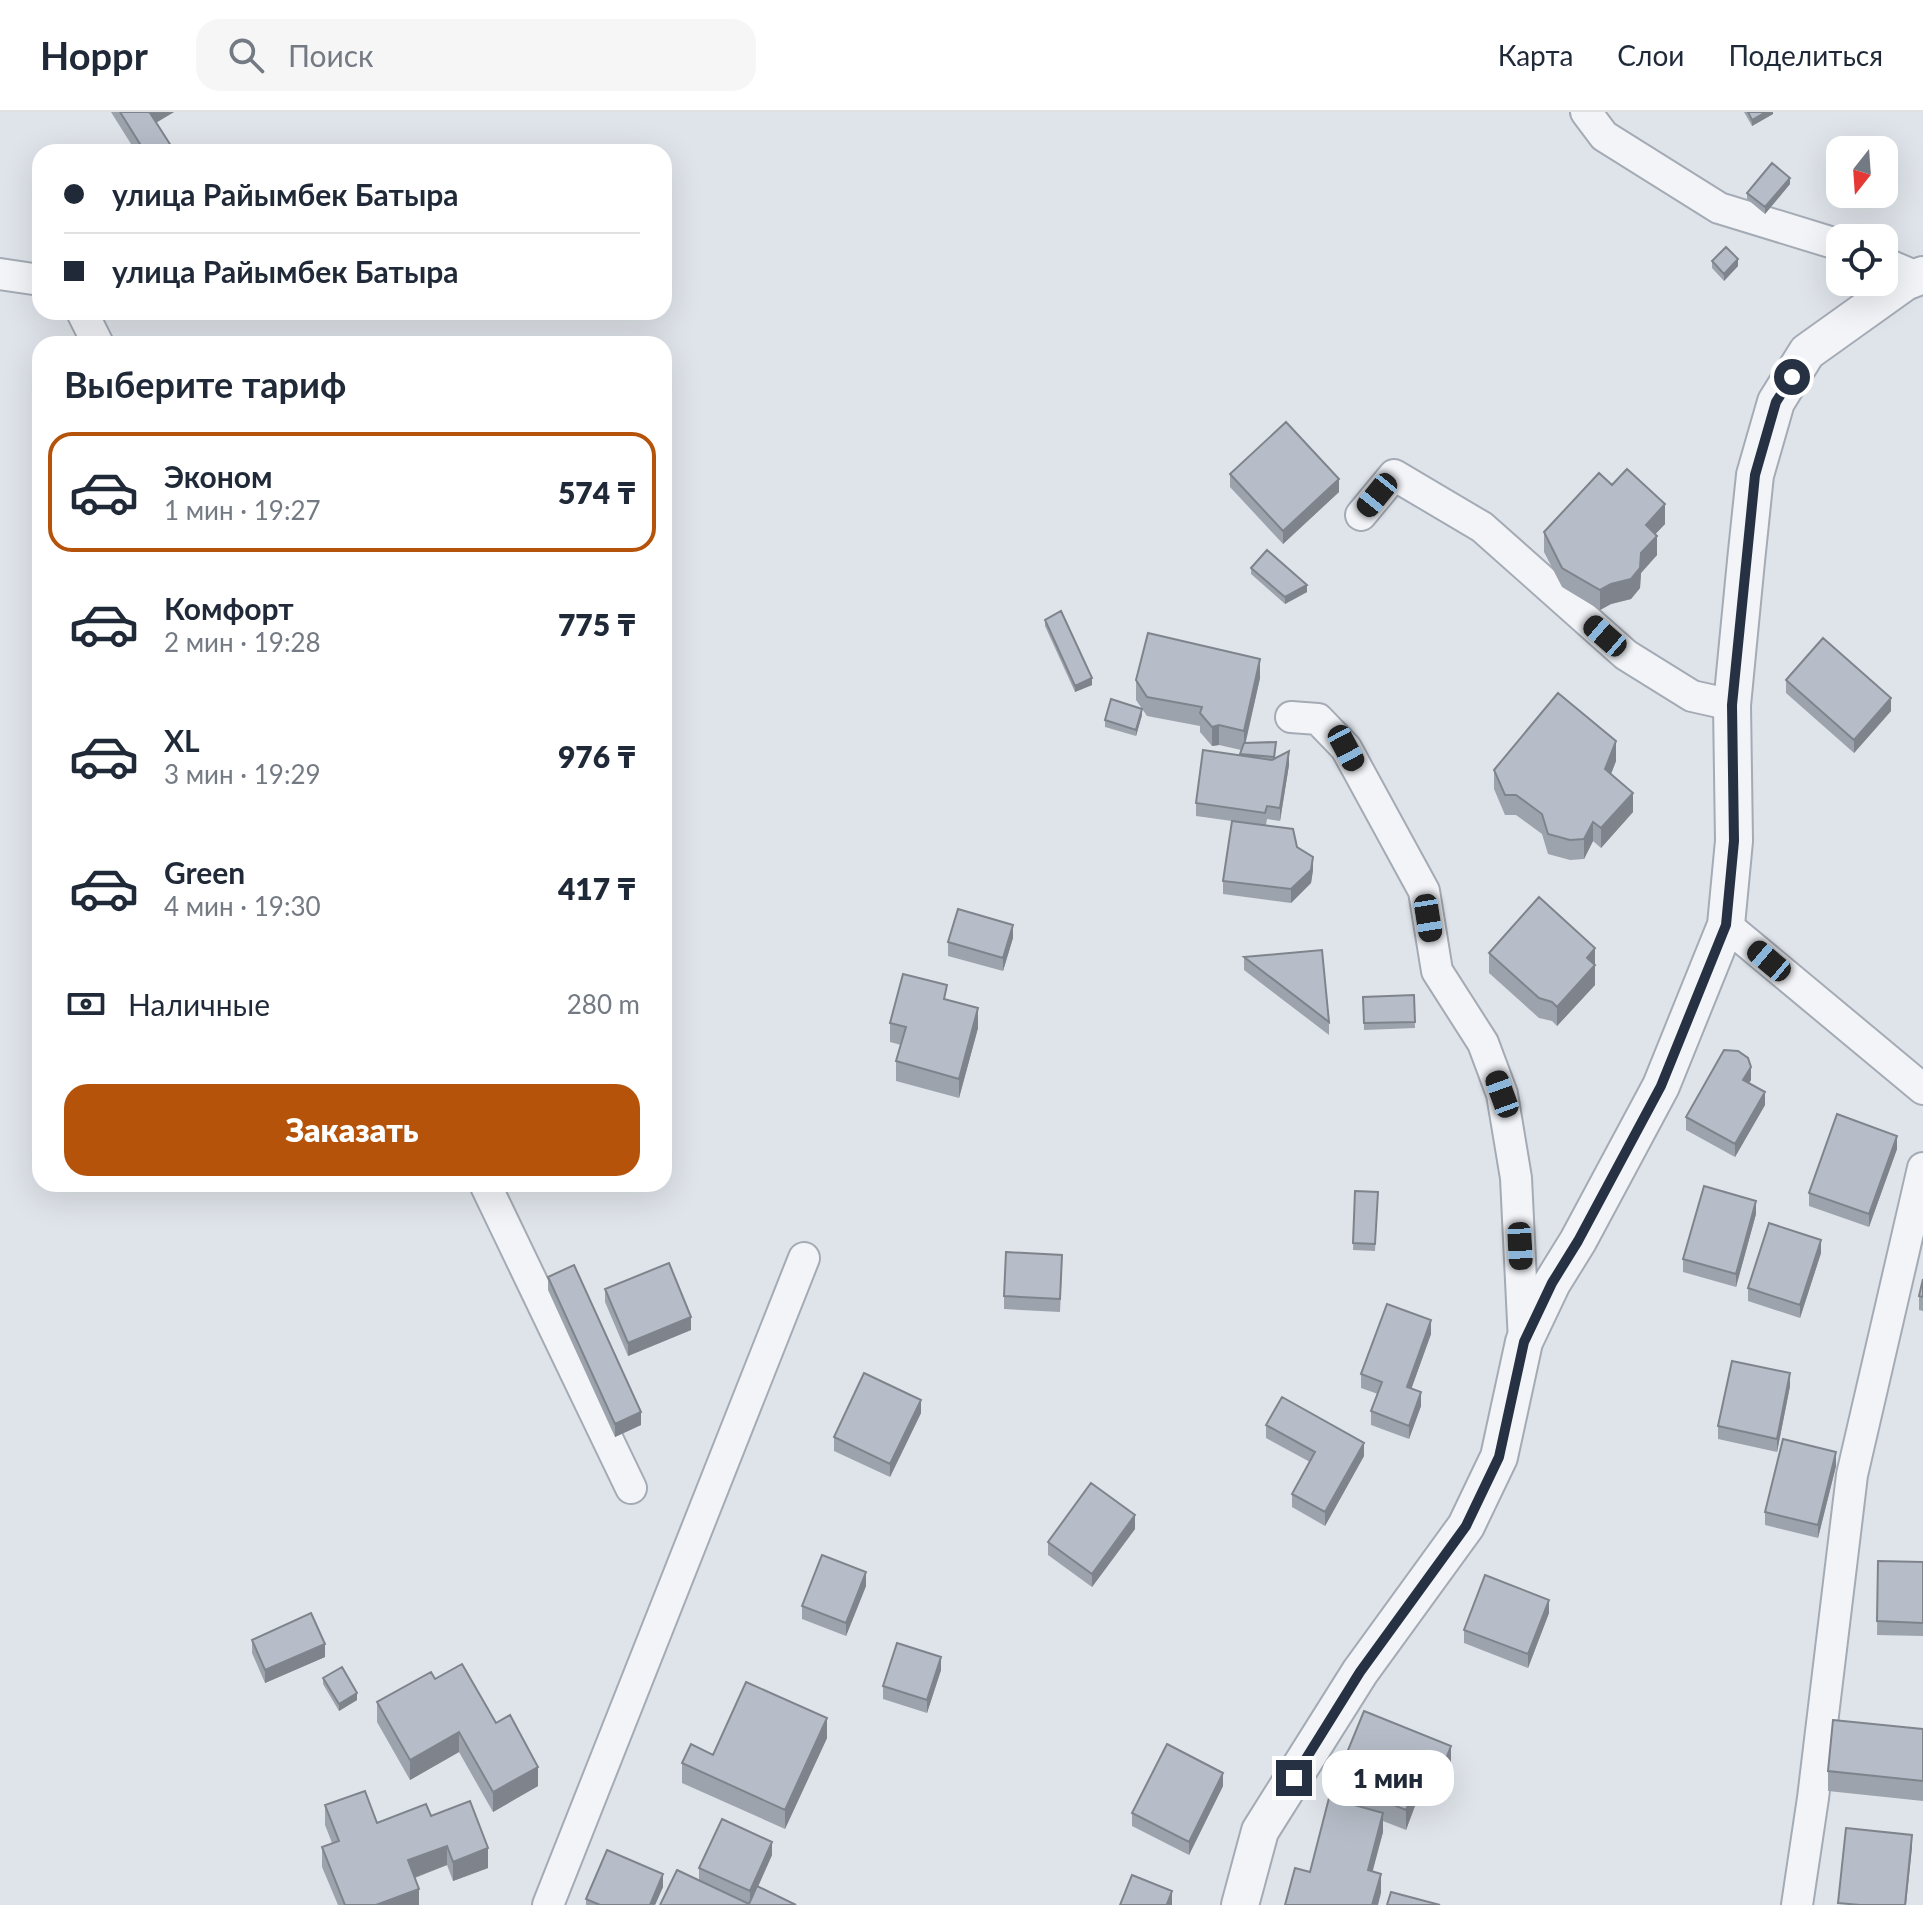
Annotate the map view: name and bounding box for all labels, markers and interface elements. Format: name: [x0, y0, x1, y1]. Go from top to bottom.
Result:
search box: [196, 19, 756, 91]
text: Hoppr: [40, 32, 148, 78]
icon: search: [224, 33, 268, 77]
text: Поиск: [288, 37, 374, 73]
text: Карта: [1498, 38, 1573, 72]
text: Слои: [1617, 38, 1684, 72]
text: Поделиться: [1728, 38, 1883, 72]
north arrow: [1826, 136, 1898, 208]
map controls: [1826, 136, 1898, 296]
text: улица Райымбек Батыра: [112, 176, 458, 212]
button: locate: [1826, 224, 1898, 296]
text: улица Райымбек Батыра: [112, 253, 458, 289]
route start: [1774, 359, 1810, 395]
text: Выберите тариф: [64, 362, 346, 406]
icon: car: [68, 456, 140, 528]
text: Эконом: [164, 458, 273, 494]
car: [1353, 469, 1401, 521]
text: 574 ₸: [558, 474, 636, 510]
text: 1 мин · 19:27: [164, 494, 321, 526]
icon: car: [68, 588, 140, 660]
text: Комфорт: [164, 590, 294, 626]
text: 775 ₸: [558, 606, 636, 642]
car: [1579, 611, 1631, 661]
text: 2 мин · 19:28: [164, 626, 321, 658]
icon: car: [68, 720, 140, 792]
car: [1324, 721, 1368, 775]
text: XL: [164, 722, 200, 758]
text: 976 ₸: [558, 738, 636, 774]
text: 3 мин · 19:29: [164, 758, 321, 790]
icon: car: [68, 852, 140, 924]
text: Green: [164, 854, 245, 890]
text: 417 ₸: [558, 870, 636, 906]
text: 4 мин · 19:30: [164, 890, 321, 922]
car: [1412, 892, 1444, 944]
car: [1743, 936, 1795, 986]
icon: cash: [64, 982, 108, 1026]
text: Наличные: [128, 986, 270, 1022]
text: 280 m: [567, 988, 640, 1020]
car: [1483, 1067, 1521, 1121]
button: Заказать: [64, 1084, 640, 1176]
car: [1507, 1221, 1533, 1271]
callout: 1 мин: [1322, 1750, 1454, 1806]
route end: [1276, 1760, 1312, 1796]
text: 1 мин: [1353, 1762, 1423, 1794]

